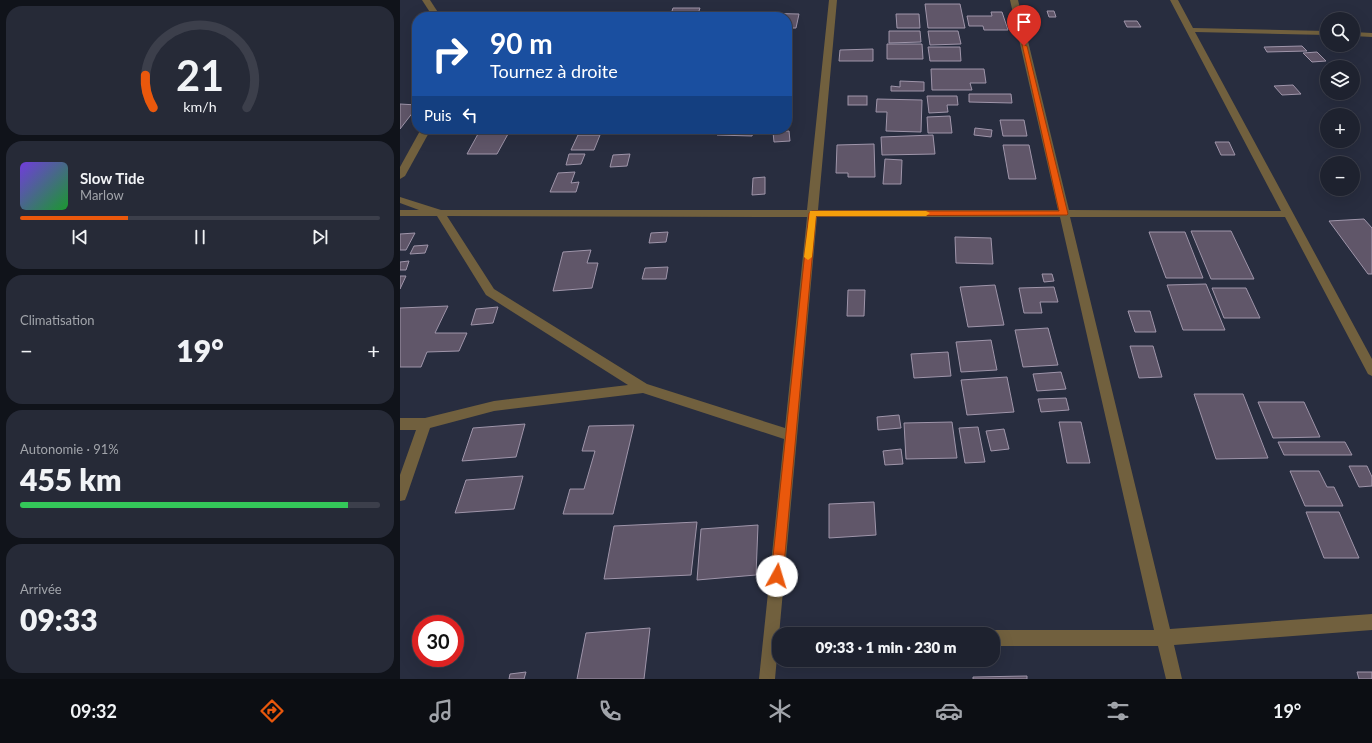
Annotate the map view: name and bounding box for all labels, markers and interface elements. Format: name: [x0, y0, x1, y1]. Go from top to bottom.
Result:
pin: [1007, 5, 1041, 46]
icon: arrive: [1013, 11, 1035, 33]
map controls: [1320, 12, 1360, 196]
button: search: [1320, 12, 1360, 52]
text: 90 m: [490, 26, 553, 60]
icon: right: [424, 28, 476, 80]
text: 21: [176, 50, 224, 100]
text: Tournez à droite: [490, 60, 618, 82]
button: layers: [1320, 60, 1360, 100]
text: km/h: [183, 98, 217, 115]
icon: left: [459, 104, 481, 126]
text: Puis: [424, 106, 451, 124]
button: +: [1320, 108, 1360, 148]
button: −: [1320, 156, 1360, 196]
text: Slow Tide: [80, 169, 145, 187]
text: Marlow: [80, 187, 124, 203]
icon: previous: [69, 226, 91, 248]
icon: pause: [189, 226, 211, 248]
icon: next: [309, 226, 331, 248]
text: Climatisation: [20, 312, 95, 328]
text: 19°: [176, 332, 224, 368]
text: −: [20, 337, 33, 364]
text: +: [367, 337, 380, 364]
text: Autonomie · 91%: [20, 441, 119, 457]
text: 455 km: [20, 461, 121, 497]
position arrow: [756, 555, 798, 597]
text: Arrivée: [20, 581, 62, 597]
text: 09:33: [20, 601, 98, 637]
speed limit sign: 30: [412, 615, 464, 667]
text: 09:33 · 1 min · 230 m: [815, 638, 957, 656]
icon: directions: [258, 697, 286, 725]
icon: music: [427, 697, 455, 725]
icon: phone: [596, 697, 624, 725]
icon: climate: [766, 697, 794, 725]
icon: car: [935, 697, 963, 725]
icon: filters: [1104, 697, 1132, 725]
text: 09:32: [71, 700, 117, 722]
text: 19°: [1273, 700, 1301, 722]

